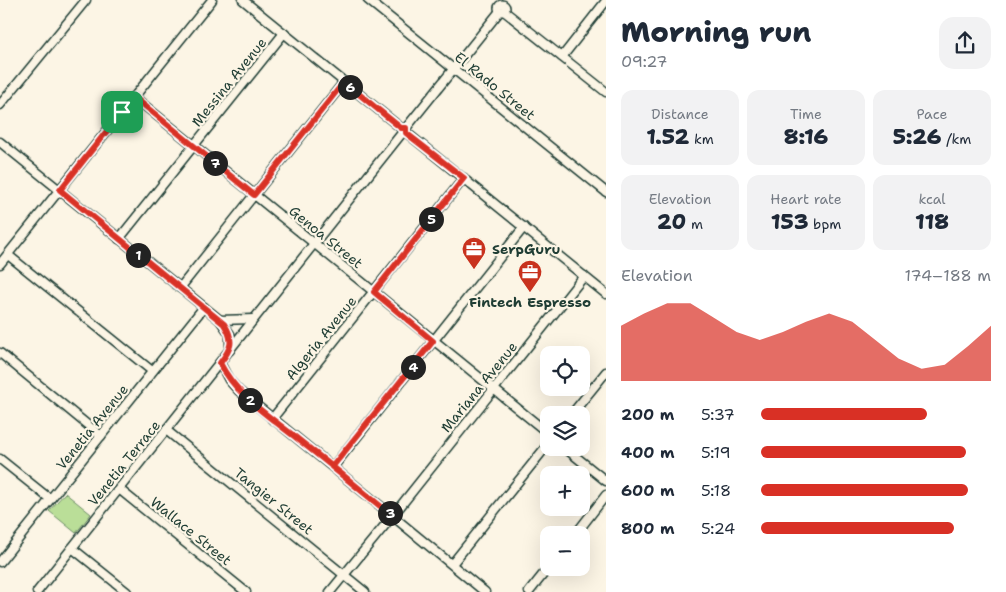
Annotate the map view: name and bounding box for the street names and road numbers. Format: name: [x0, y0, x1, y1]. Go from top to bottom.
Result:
street label: Messina Avenue: [188, 34, 270, 130]
street label: El Rado Street: [451, 48, 539, 124]
street label: Genoa Street: [285, 202, 367, 272]
street label: Algeria Avenue: [282, 292, 360, 384]
street label: Mariana Avenue: [437, 338, 521, 436]
street label: Venetia Avenue: [52, 381, 132, 473]
street label: Venetia Terrace: [84, 416, 164, 510]
street label: Tangier Street: [231, 464, 317, 538]
street label: Wallace Street: [147, 493, 235, 569]

